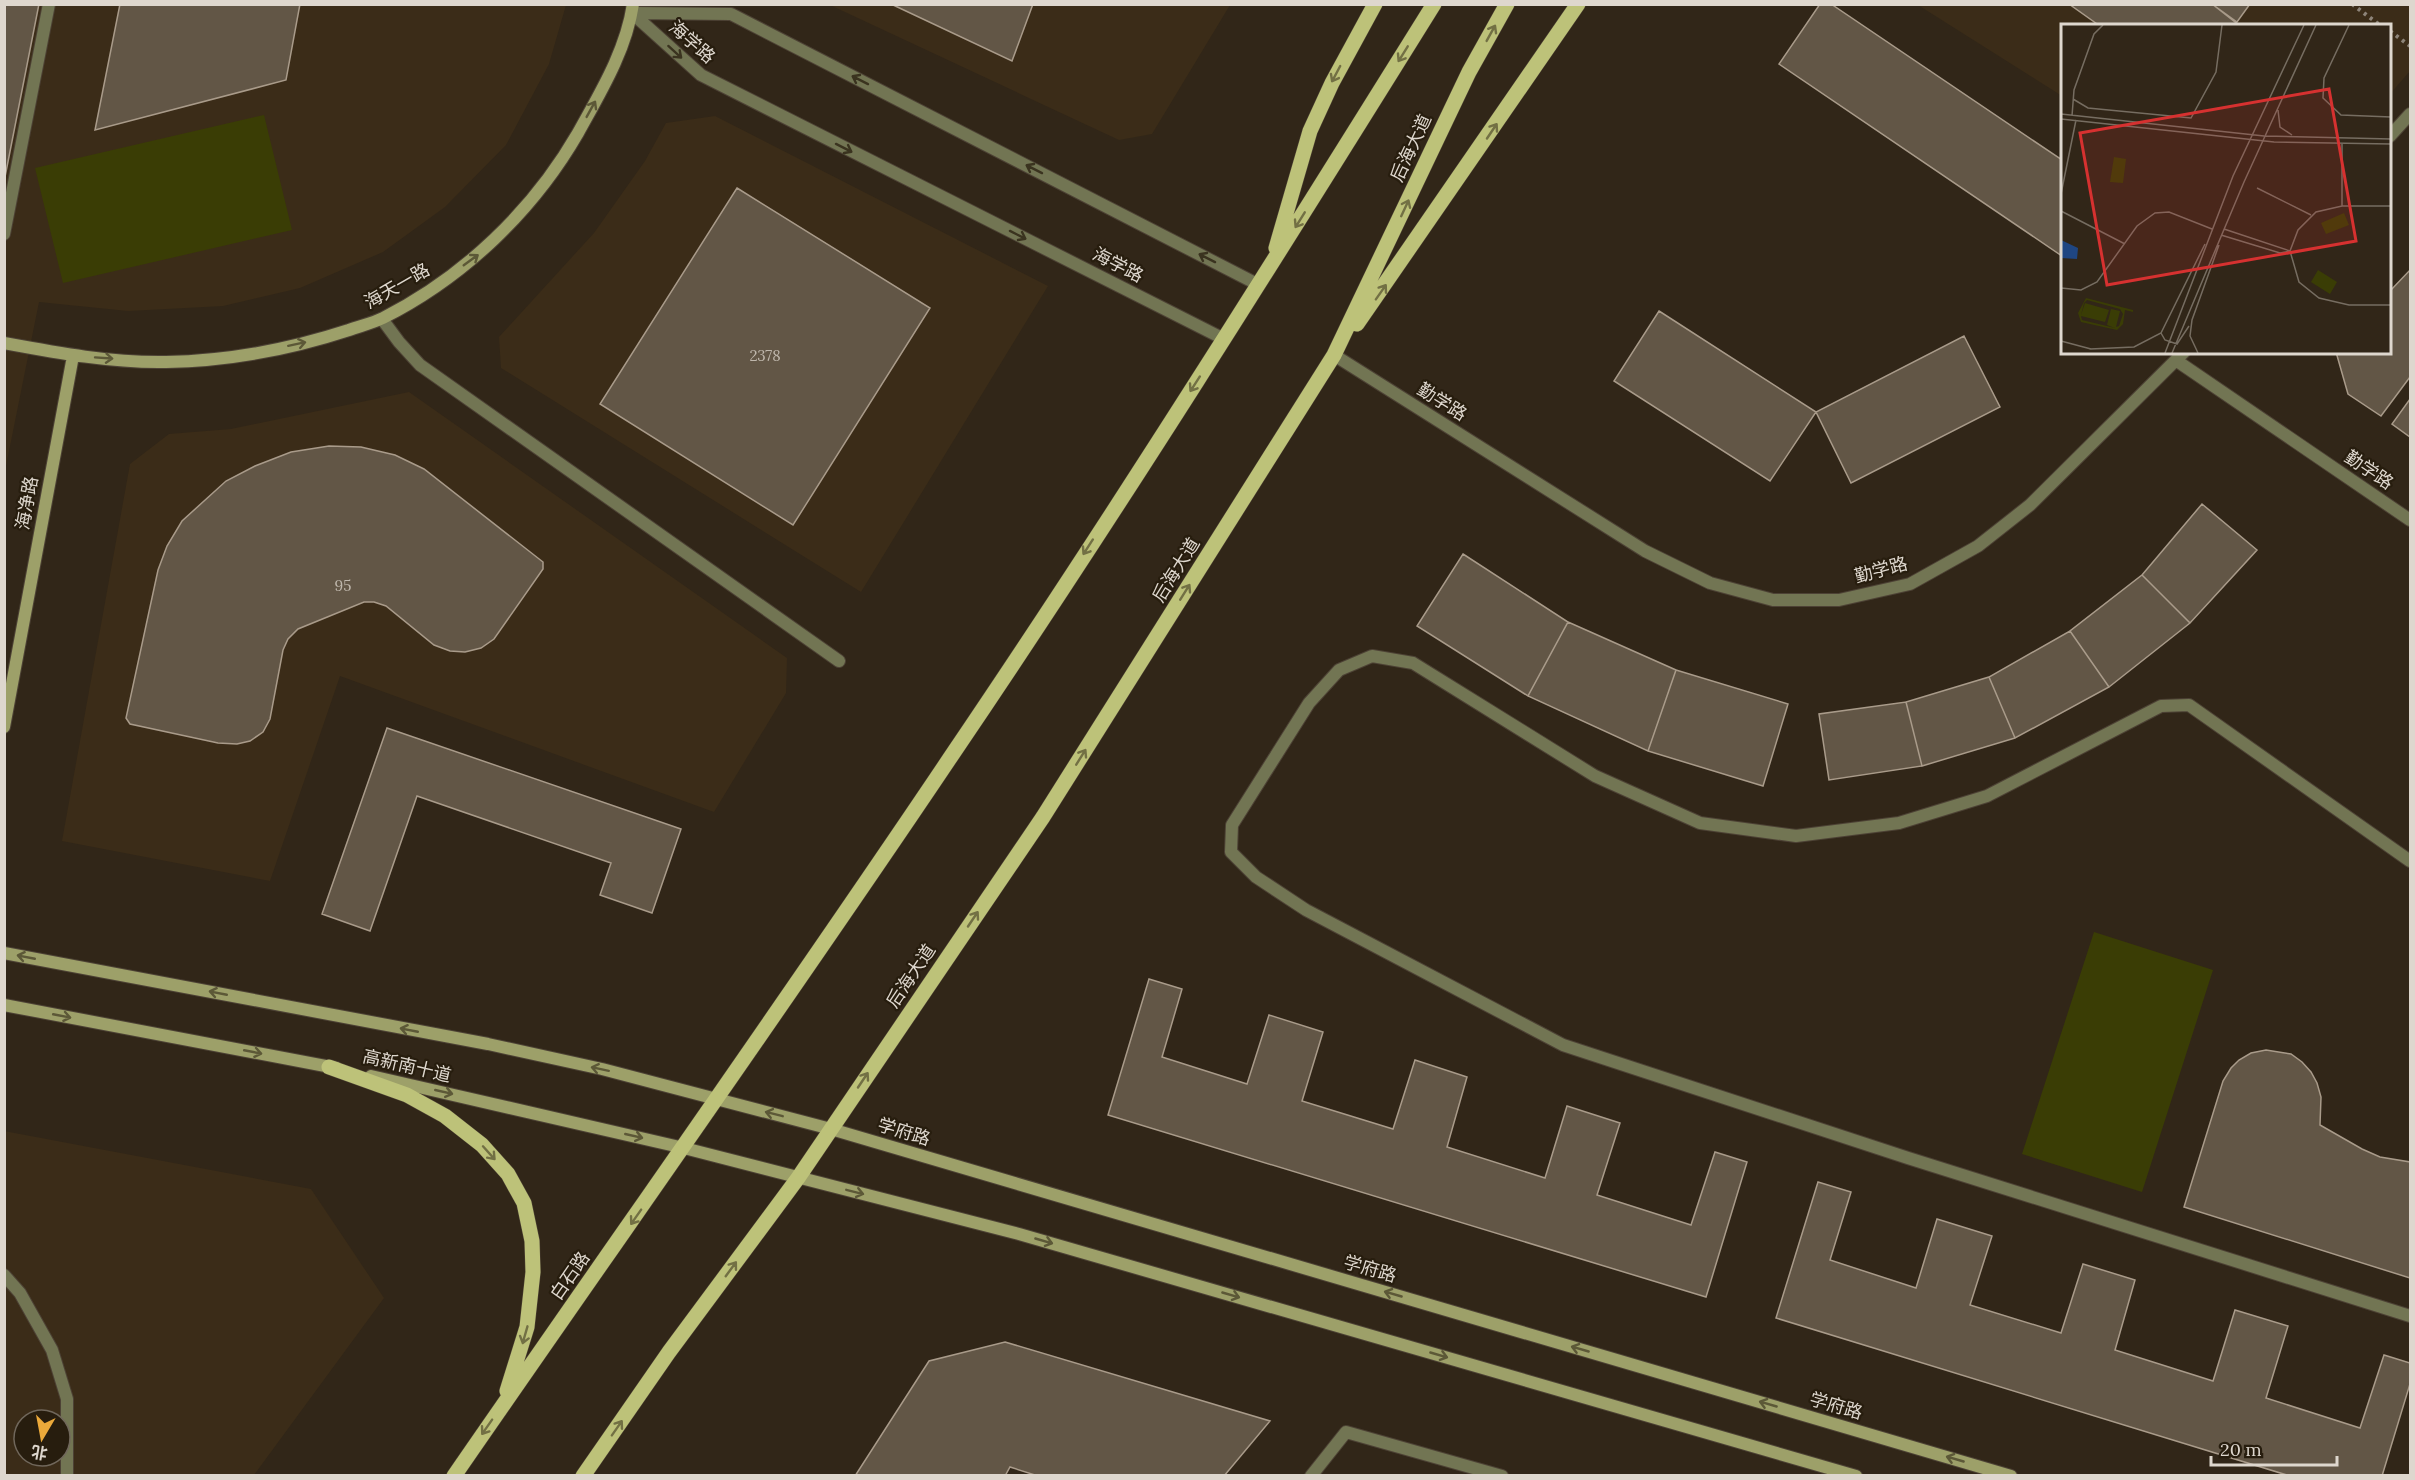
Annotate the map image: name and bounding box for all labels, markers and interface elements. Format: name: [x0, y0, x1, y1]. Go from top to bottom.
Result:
street label: 海学路: [664, 15, 720, 68]
inset map: [2061, 24, 2391, 354]
one-way arrow: [1485, 25, 1497, 42]
one-way arrow: [667, 45, 682, 59]
one-way arrow: [1396, 45, 1408, 62]
one-way arrow: [1330, 65, 1342, 83]
one-way arrow: [852, 74, 869, 86]
one-way arrow: [585, 101, 597, 118]
street label: 后海大道: [1385, 110, 1436, 185]
one-way arrow: [1485, 122, 1498, 139]
one-way arrow: [835, 142, 853, 154]
one-way arrow: [1025, 163, 1043, 174]
one-way arrow: [1399, 200, 1411, 218]
one-way arrow: [1293, 211, 1305, 228]
one-way arrow: [1009, 230, 1027, 242]
street label: 海学路: [1089, 242, 1148, 287]
one-way arrow: [1199, 252, 1216, 264]
one-way arrow: [462, 254, 478, 267]
street label: 海天一路: [360, 258, 434, 314]
one-way arrow: [1375, 284, 1387, 300]
one-way arrow: [287, 338, 306, 349]
house number: 2378: [749, 346, 781, 365]
one-way arrow: [93, 353, 113, 364]
one-way arrow: [1188, 375, 1200, 392]
street label: 勤学路: [1413, 378, 1471, 426]
street label: 勤学路: [2340, 445, 2398, 494]
street label: 海净路: [10, 474, 43, 531]
street label: 后海大道: [1147, 533, 1204, 606]
one-way arrow: [1082, 538, 1094, 555]
street label: 勤学路: [1852, 551, 1910, 588]
house number: 95: [335, 576, 351, 595]
one-way arrow: [1179, 584, 1191, 601]
one-way arrow: [1076, 749, 1088, 766]
one-way arrow: [967, 912, 979, 928]
street label: 后海大道: [881, 939, 940, 1012]
one-way arrow: [17, 951, 36, 962]
one-way arrow: [208, 988, 228, 999]
one-way arrow: [52, 1011, 71, 1022]
one-way arrow: [400, 1024, 420, 1035]
street label: 高新南十道: [361, 1044, 454, 1087]
one-way arrow: [243, 1047, 263, 1058]
one-way arrow: [591, 1063, 610, 1075]
one-way arrow: [857, 1072, 870, 1089]
one-way arrow: [434, 1087, 453, 1099]
one-way arrow: [765, 1108, 784, 1120]
street label: 学府路: [875, 1113, 933, 1150]
one-way arrow: [625, 1131, 644, 1143]
one-way arrow: [482, 1145, 496, 1160]
one-way arrow: [845, 1187, 864, 1199]
one-way arrow: [630, 1208, 642, 1224]
one-way arrow: [1034, 1236, 1053, 1247]
street label: 白石路: [545, 1247, 594, 1304]
street label: 学府路: [1341, 1250, 1399, 1287]
one-way arrow: [725, 1262, 737, 1278]
one-way arrow: [1384, 1288, 1403, 1299]
one-way arrow: [1221, 1290, 1240, 1301]
one-way arrow: [519, 1325, 530, 1344]
one-way arrow: [1571, 1343, 1590, 1354]
one-way arrow: [1429, 1350, 1448, 1361]
street label: 学府路: [1807, 1387, 1865, 1424]
one-way arrow: [1759, 1398, 1778, 1409]
north arrow: [12, 1408, 72, 1468]
one-way arrow: [481, 1419, 493, 1435]
one-way arrow: [611, 1420, 623, 1436]
scale bar: [2211, 1429, 2337, 1467]
text: 20 m: [2220, 1438, 2262, 1461]
text: 北: [30, 1442, 49, 1464]
one-way arrow: [1946, 1453, 1965, 1464]

